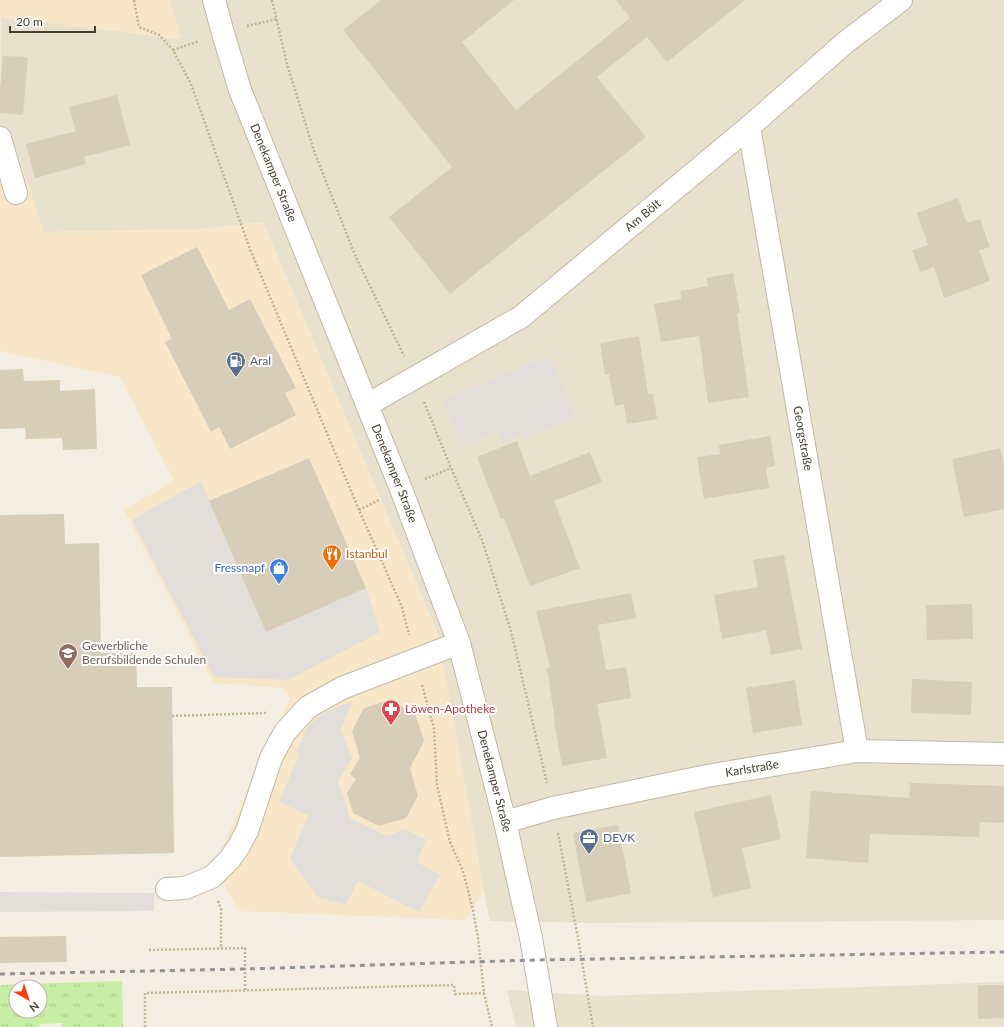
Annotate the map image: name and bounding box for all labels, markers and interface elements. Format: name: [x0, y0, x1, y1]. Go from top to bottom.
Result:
scale bar: [10, 8, 95, 34]
text: 20 m: [16, 14, 43, 29]
street label: Denekamper Straße: [247, 121, 300, 224]
street label: Am Bölt: [621, 195, 664, 234]
fuel station icon: Aral: [225, 350, 247, 378]
place label: Aral: [250, 353, 271, 368]
street label: Georgstraße: [790, 405, 816, 472]
street label: Denekamper Straße: [369, 422, 421, 525]
restaurant icon: Istanbul: [321, 543, 343, 571]
place label: Istanbul: [346, 546, 388, 561]
shop icon: Fressnapf: [268, 557, 290, 585]
place label: Fressnapf: [214, 560, 266, 575]
place label: Gewerbliche Berufsbildende Schulen: [82, 638, 206, 667]
school or university icon: Gewerbliche Berufsbildende Schulen: [57, 642, 79, 670]
pharmacy icon: Löwen-Apotheke: [380, 698, 402, 726]
place label: Löwen-Apotheke: [405, 701, 495, 716]
street label: Denekamper Straße: [475, 728, 515, 833]
street label: Karlstraße: [724, 756, 780, 780]
office icon: DEVK: [578, 827, 600, 855]
place label: DEVK: [603, 830, 635, 845]
north arrow: [8, 979, 48, 1019]
text: N: [27, 999, 42, 1015]

